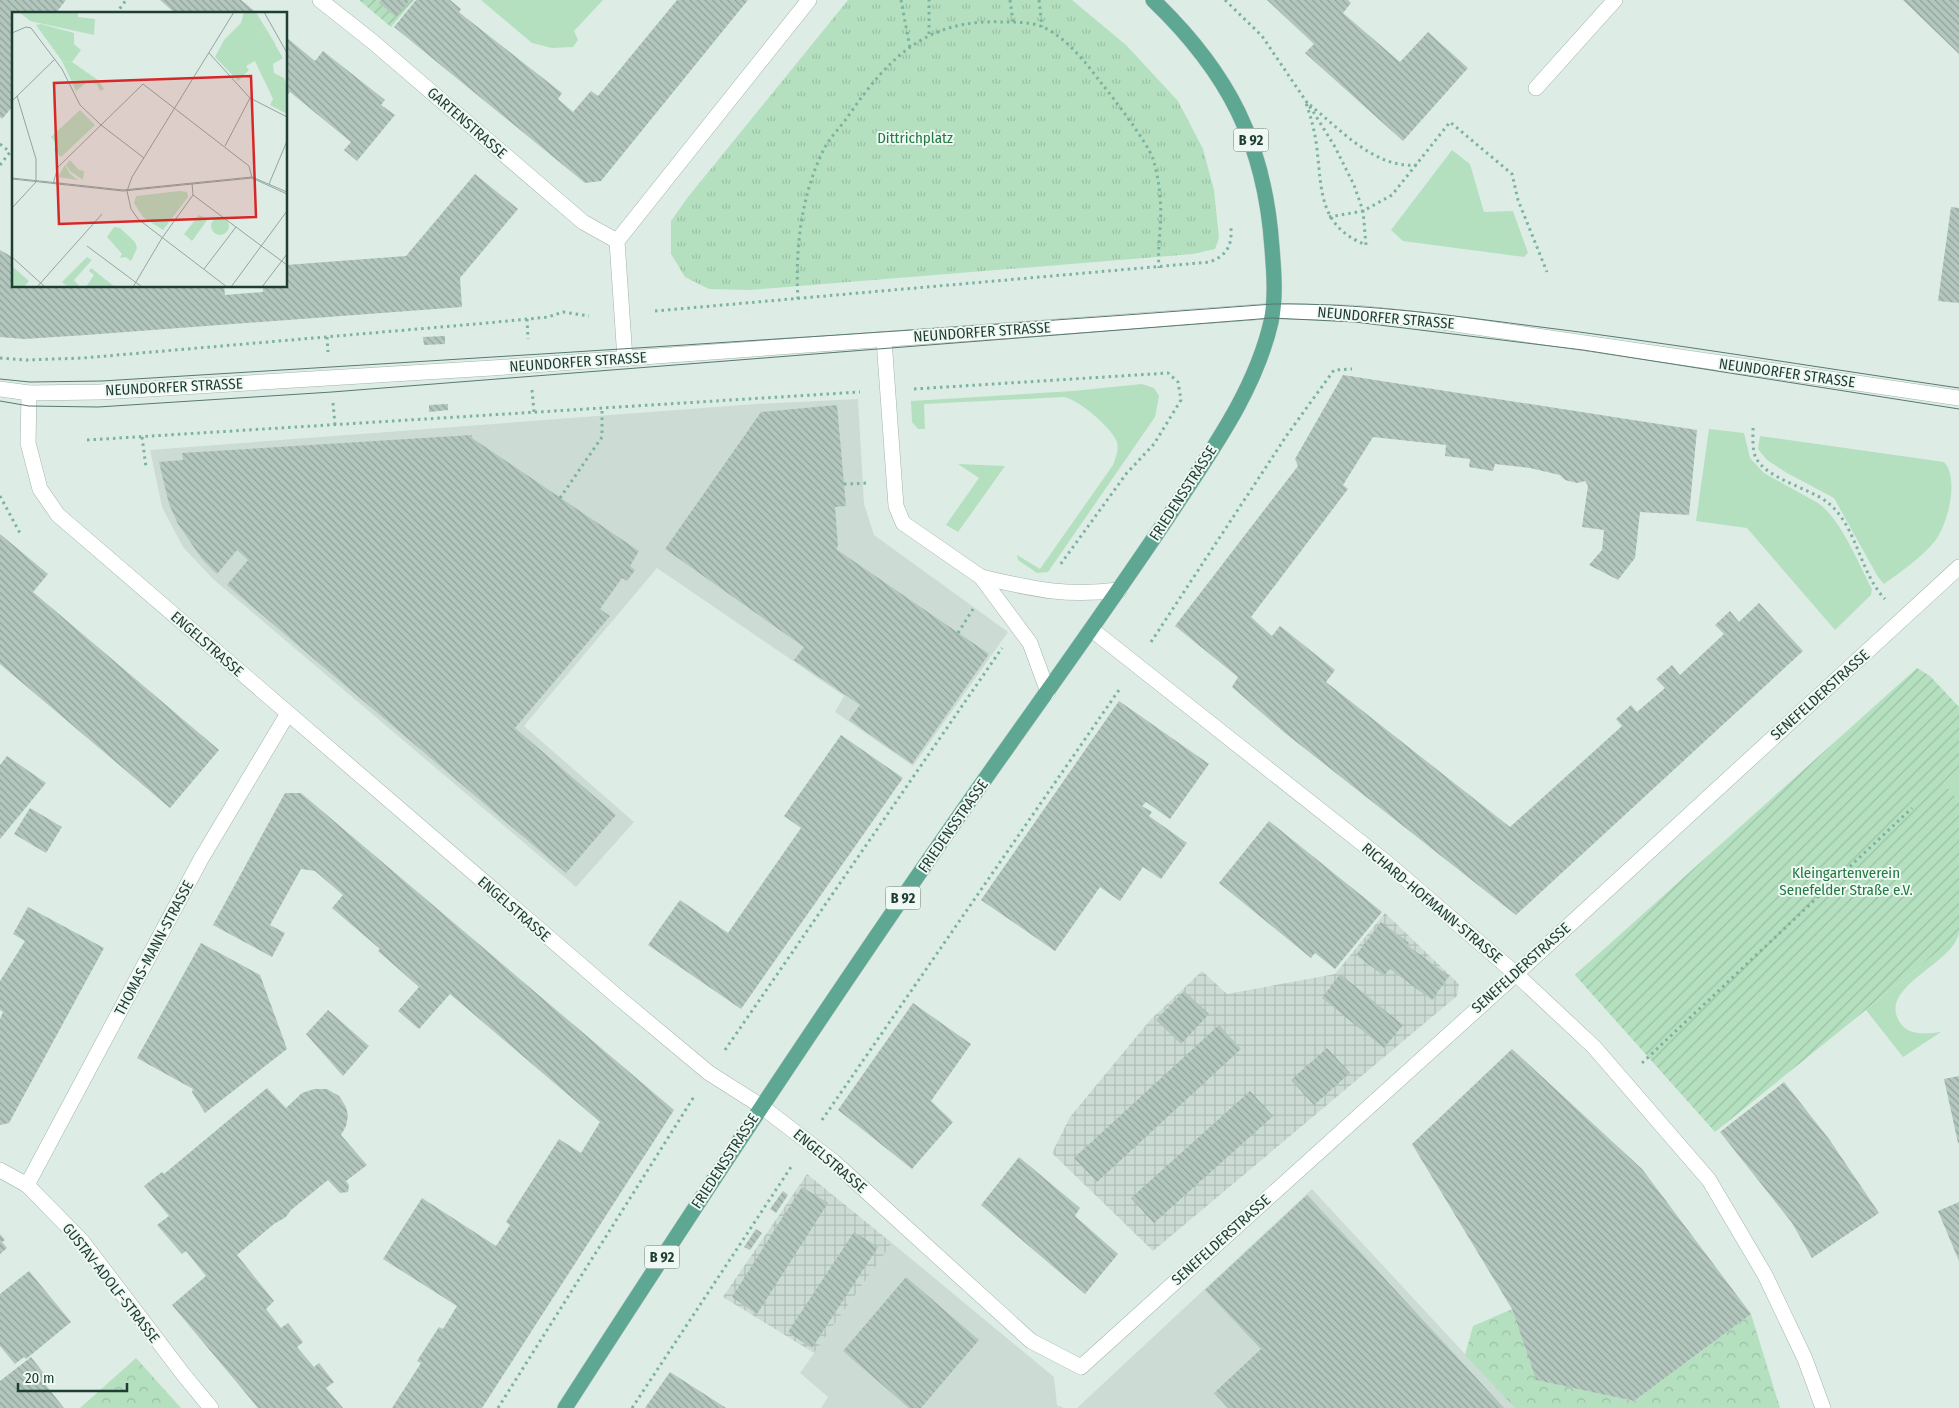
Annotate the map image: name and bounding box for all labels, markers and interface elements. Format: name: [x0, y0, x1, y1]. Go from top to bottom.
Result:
inset map: [12, 12, 288, 288]
street label: GARTENSTRASSE: [424, 84, 510, 162]
road number: B 92: [1234, 128, 1268, 152]
park label: Dittrichplatz: [877, 129, 953, 147]
street label: NEUNDORFER STRASSE: [1317, 303, 1455, 333]
street label: NEUNDORFER STRASSE: [913, 318, 1051, 346]
street label: NEUNDORFER STRASSE: [509, 348, 647, 376]
street label: NEUNDORFER STRASSE: [1718, 355, 1856, 391]
street label: NEUNDORFER STRASSE: [105, 374, 243, 400]
street label: FRIEDENSSTRASSE: [1146, 442, 1220, 544]
street label: ENGELSTRASSE: [167, 608, 247, 680]
street label: SENEFELDERSTRASSE: [1767, 646, 1873, 744]
street label: FRIEDENSSTRASSE: [914, 776, 992, 876]
street label: RICHARD-HOFMANN-STRASSE: [1358, 839, 1506, 967]
park label: Kleingartenverein Senefelder Straße e.V.: [1779, 864, 1913, 899]
street label: ENGELSTRASSE: [474, 873, 554, 945]
street label: THOMAS-MANN-STRASSE: [111, 877, 197, 1019]
road number: B 92: [886, 886, 920, 910]
street label: SENEFELDERSTRASSE: [1468, 919, 1574, 1017]
street label: FRIEDENSSTRASSE: [688, 1110, 762, 1212]
street label: ENGELSTRASSE: [790, 1125, 870, 1197]
street label: SENEFELDERSTRASSE: [1168, 1191, 1274, 1289]
street label: GUSTAV-ADOLF-STRASSE: [59, 1220, 163, 1346]
road number: B 92: [644, 1246, 680, 1268]
scale bar: [18, 1360, 126, 1392]
text: 20 m: [25, 1369, 55, 1387]

